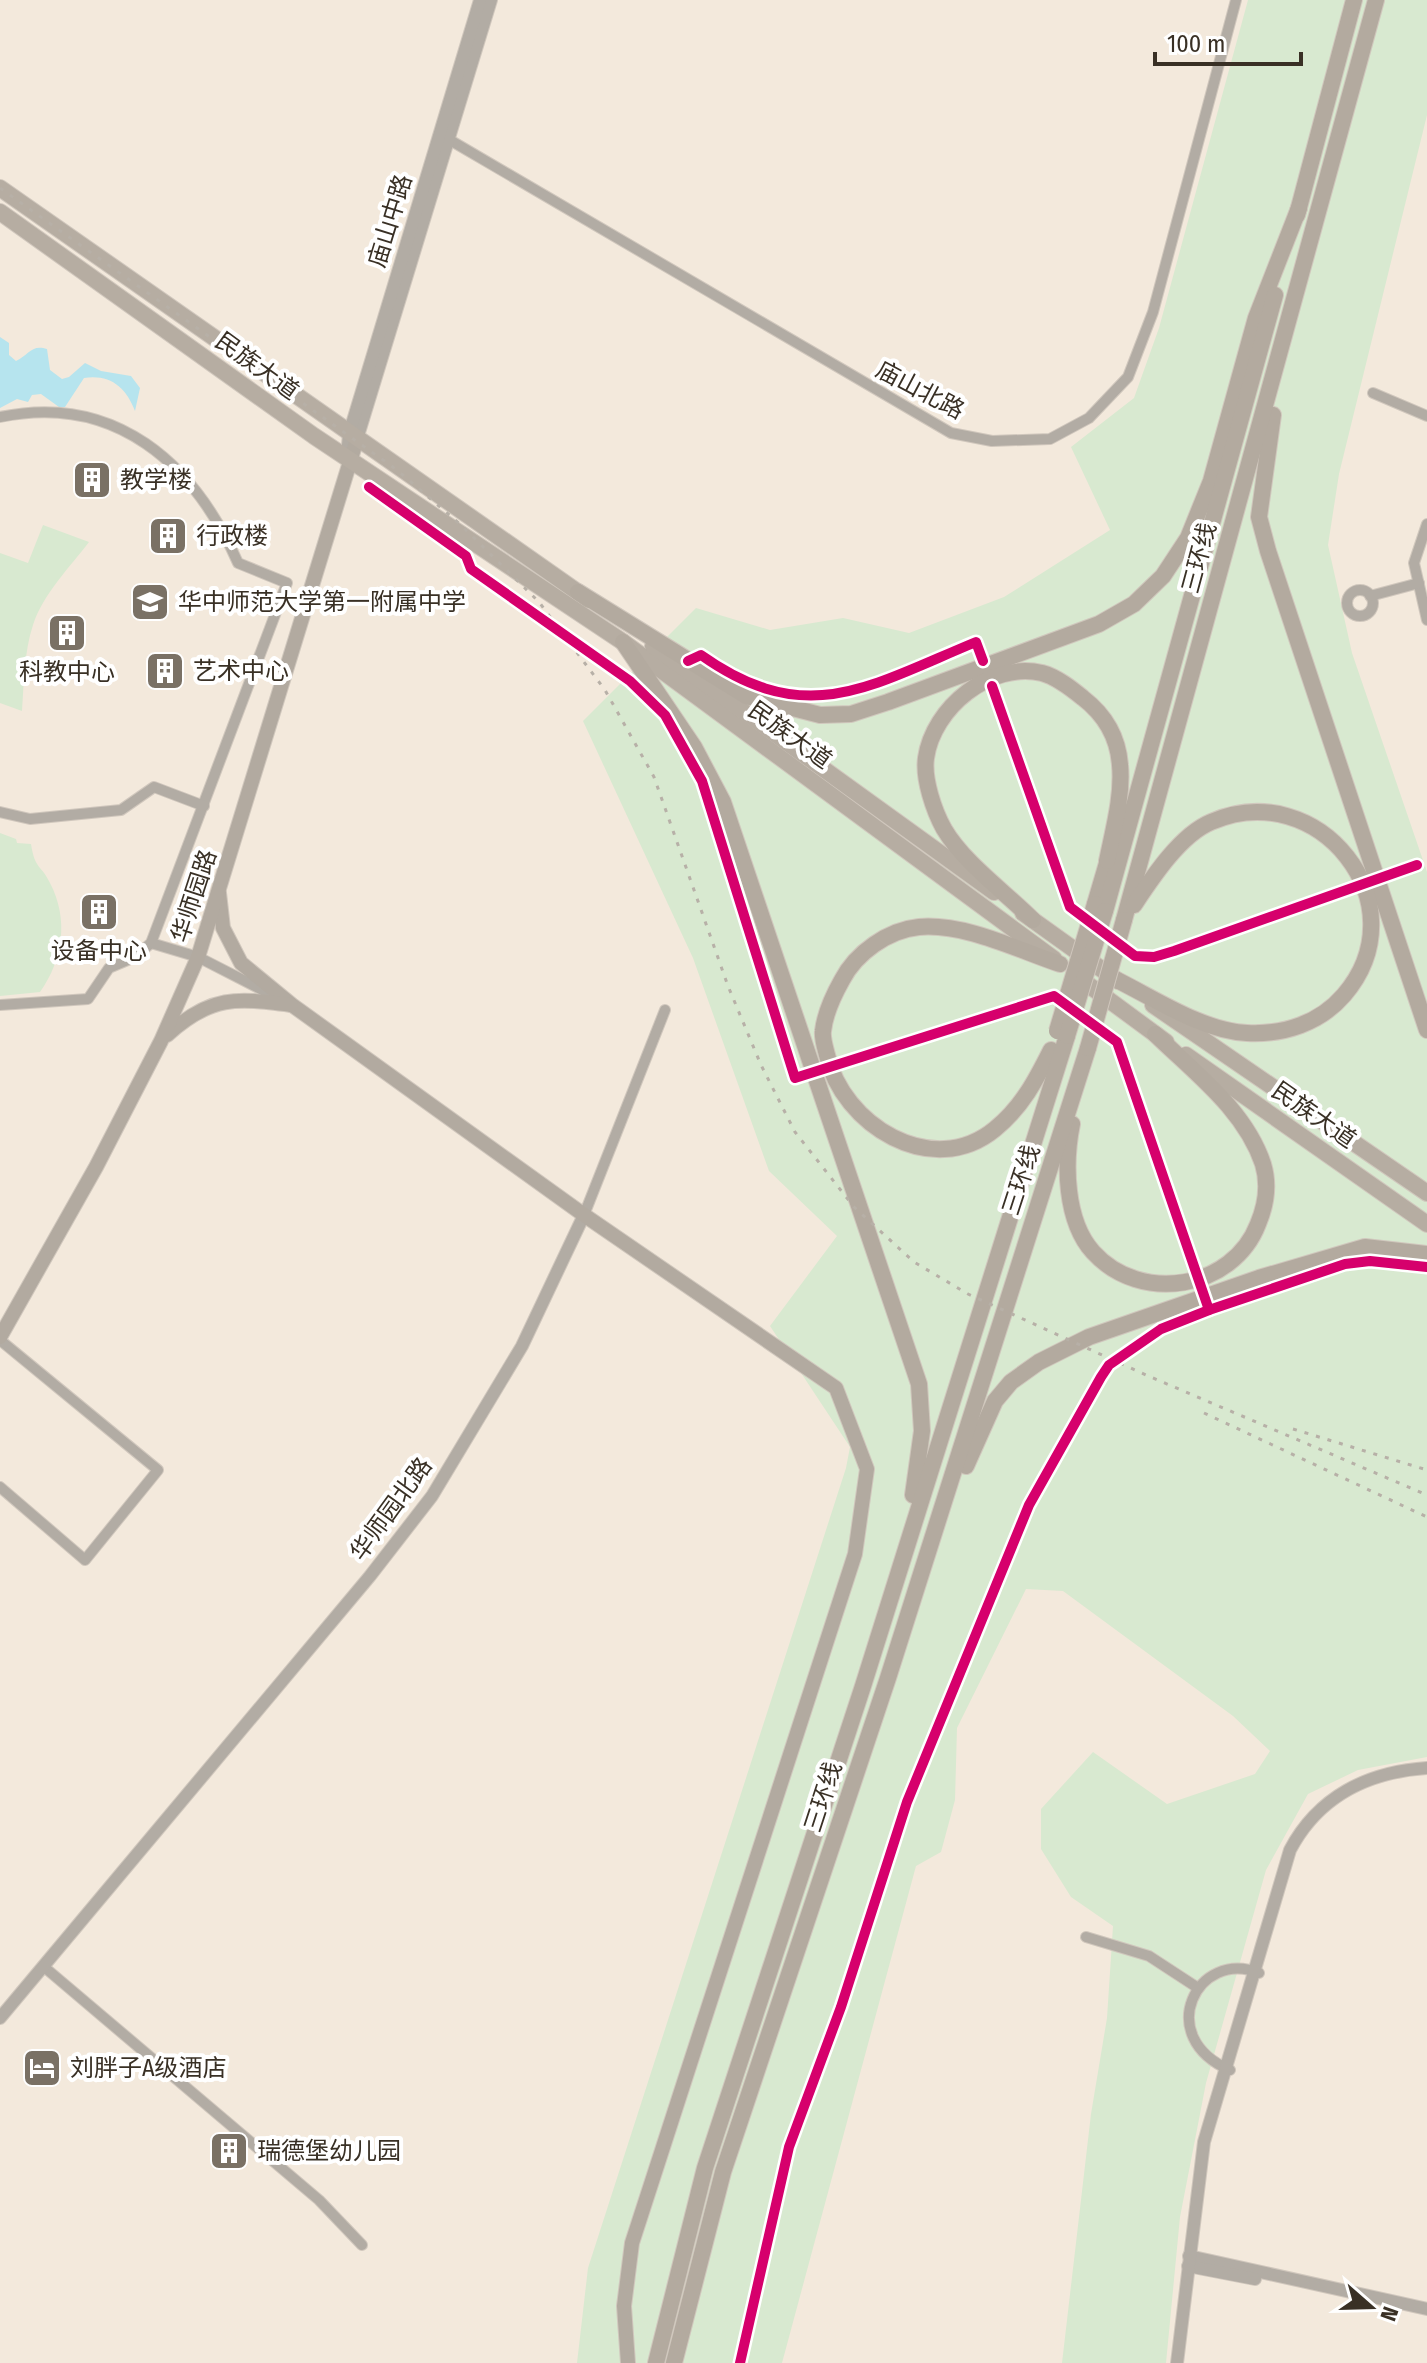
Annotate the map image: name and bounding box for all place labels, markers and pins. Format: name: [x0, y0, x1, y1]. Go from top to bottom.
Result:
building icon: 教学楼: [71, 459, 113, 501]
place label: 教学楼: [120, 466, 192, 494]
building icon: 行政楼: [147, 515, 189, 557]
place label: 行政楼: [196, 522, 268, 550]
school or university icon: 华中师范大学第一附属中学: [129, 581, 171, 623]
place label: 华中师范大学第一附属中学: [178, 588, 466, 616]
building icon: 科教中心: [46, 612, 88, 654]
building icon: 艺术中心: [144, 650, 186, 692]
place label: 艺术中心: [193, 657, 289, 685]
place label: 科教中心: [19, 658, 115, 686]
building icon: 设备中心: [78, 891, 120, 933]
place label: 设备中心: [51, 937, 147, 965]
hotel icon: 刘胖子A级酒店: [21, 2047, 63, 2089]
place label: 刘胖子A级酒店: [70, 2054, 227, 2082]
building icon: 瑞德堡幼儿园: [208, 2130, 250, 2172]
place label: 瑞德堡幼儿园: [257, 2137, 401, 2165]

